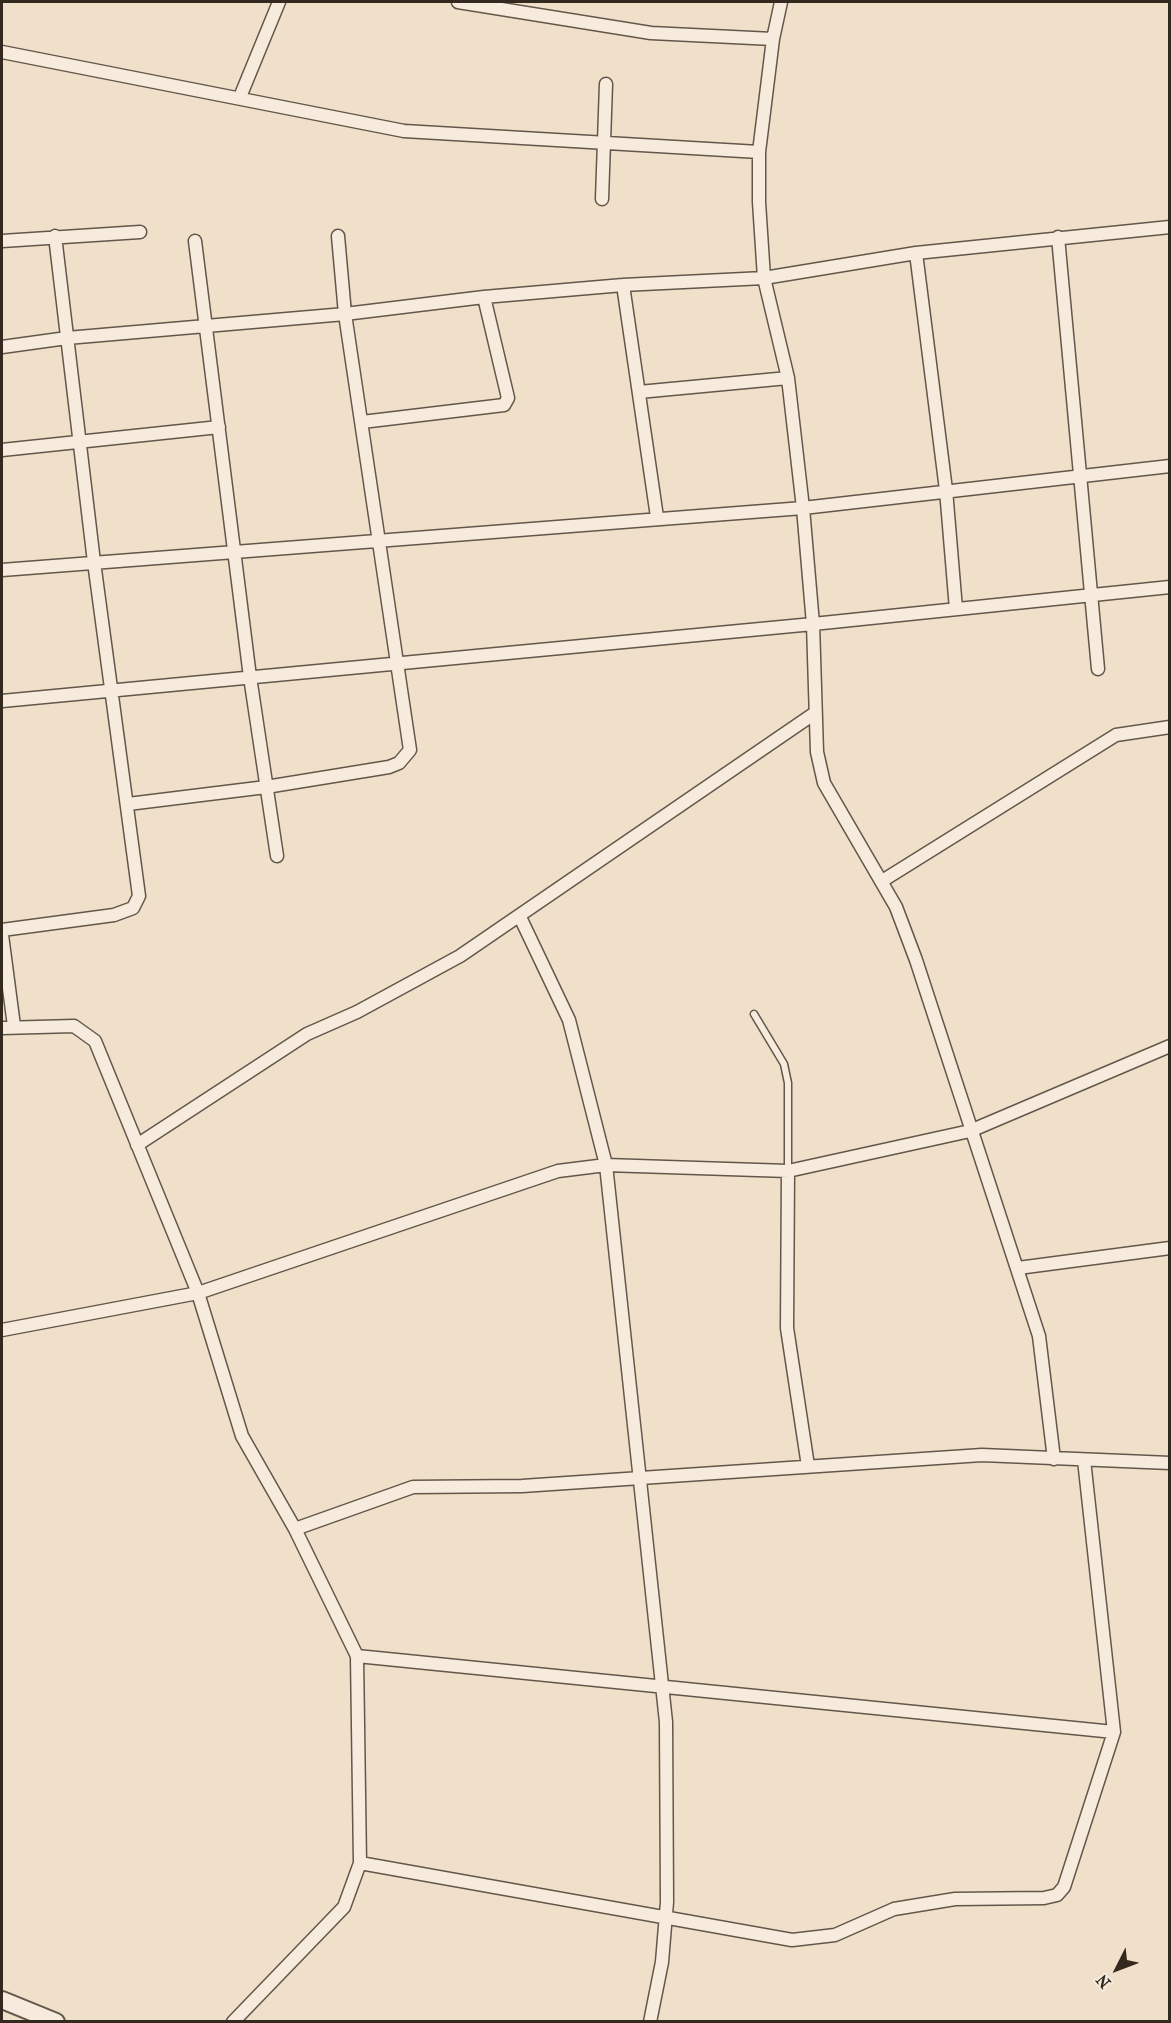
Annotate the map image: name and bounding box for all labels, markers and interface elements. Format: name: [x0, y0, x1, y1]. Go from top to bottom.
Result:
north arrow: [1087, 1939, 1147, 1999]
text: N: [1092, 1971, 1114, 1992]

